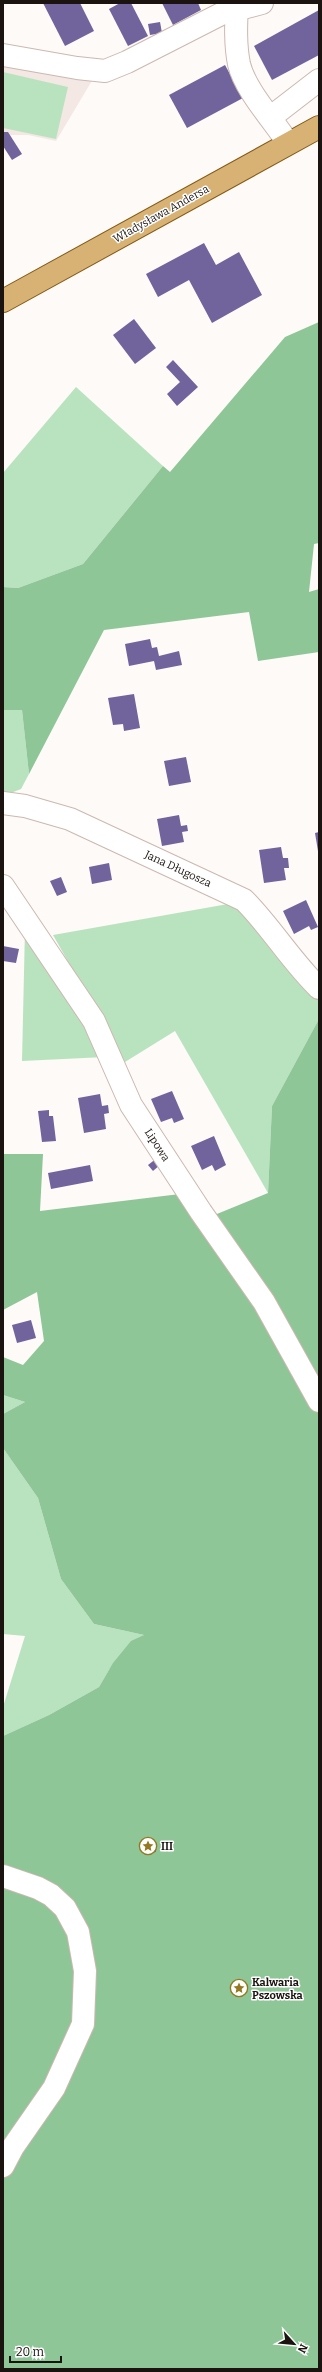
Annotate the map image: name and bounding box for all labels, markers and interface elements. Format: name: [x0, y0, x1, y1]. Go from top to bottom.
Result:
street label: Władysława Andersa: [111, 182, 211, 246]
street label: Jana Długosza: [142, 847, 213, 890]
street label: Lipowa: [142, 1126, 172, 1164]
place icon: III: [138, 1836, 158, 1856]
place label: III: [161, 1840, 173, 1853]
place label: Kalwaria Pszowska: [252, 1976, 303, 2002]
place icon: Kalwaria Pszowska: [229, 1978, 249, 1998]
north arrow: [274, 2324, 314, 2364]
scale bar: [10, 2338, 61, 2364]
text: N: [295, 2342, 310, 2355]
text: 20 m: [16, 2345, 45, 2359]

